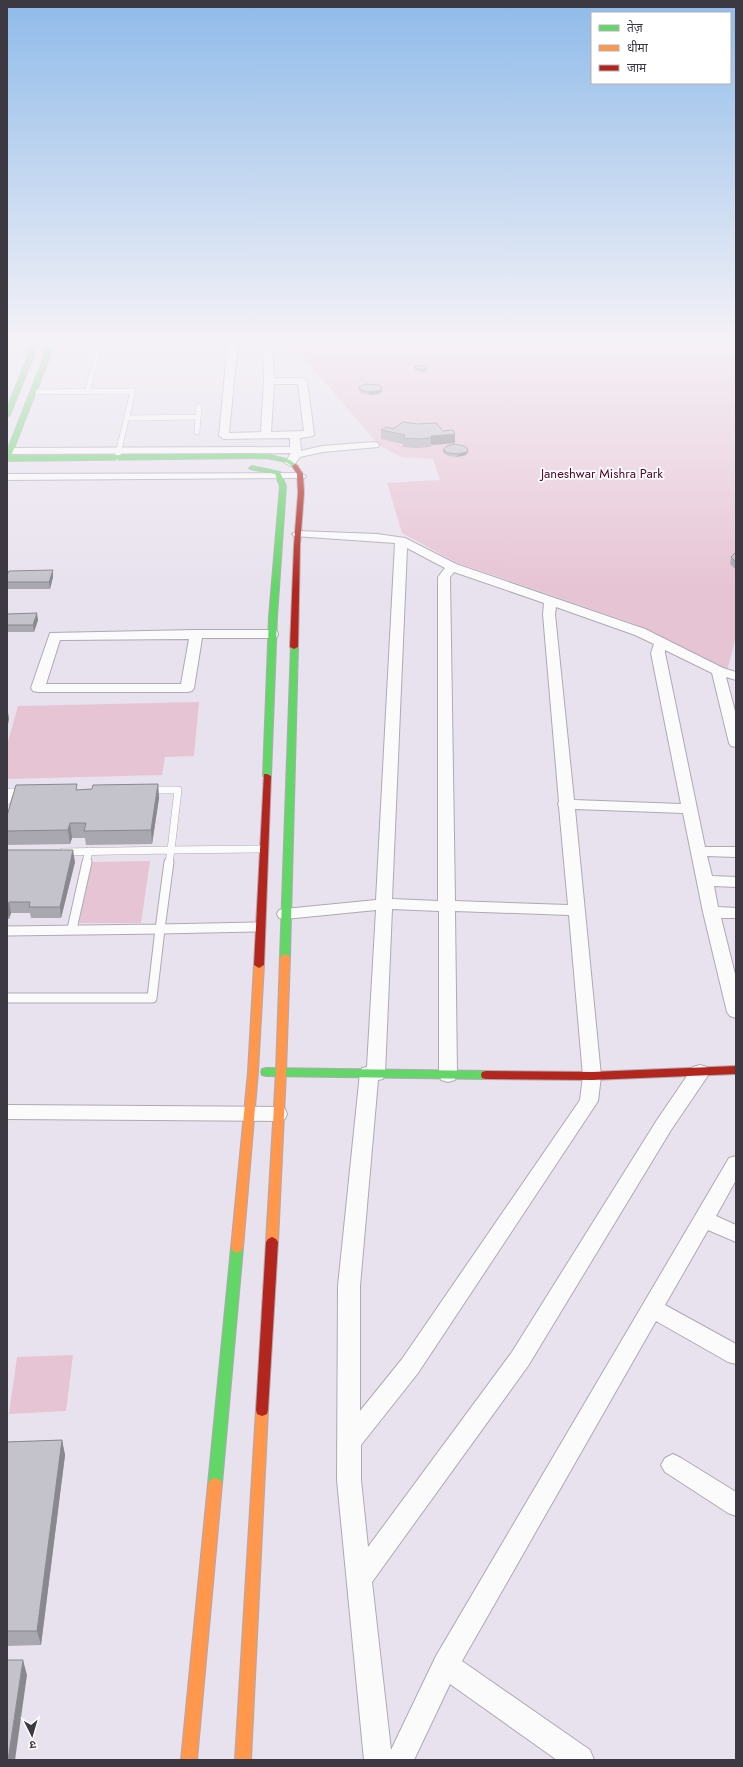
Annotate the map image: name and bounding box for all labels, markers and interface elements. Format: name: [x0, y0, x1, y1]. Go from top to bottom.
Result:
legend: [591, 12, 731, 84]
text: तेज़: [627, 19, 644, 37]
text: धीमा: [627, 39, 649, 57]
text: जाम: [627, 59, 647, 77]
park label: Janeshwar Mishra Park: [539, 464, 663, 483]
north arrow: [12, 1715, 52, 1755]
text: उ: [28, 1737, 37, 1753]

